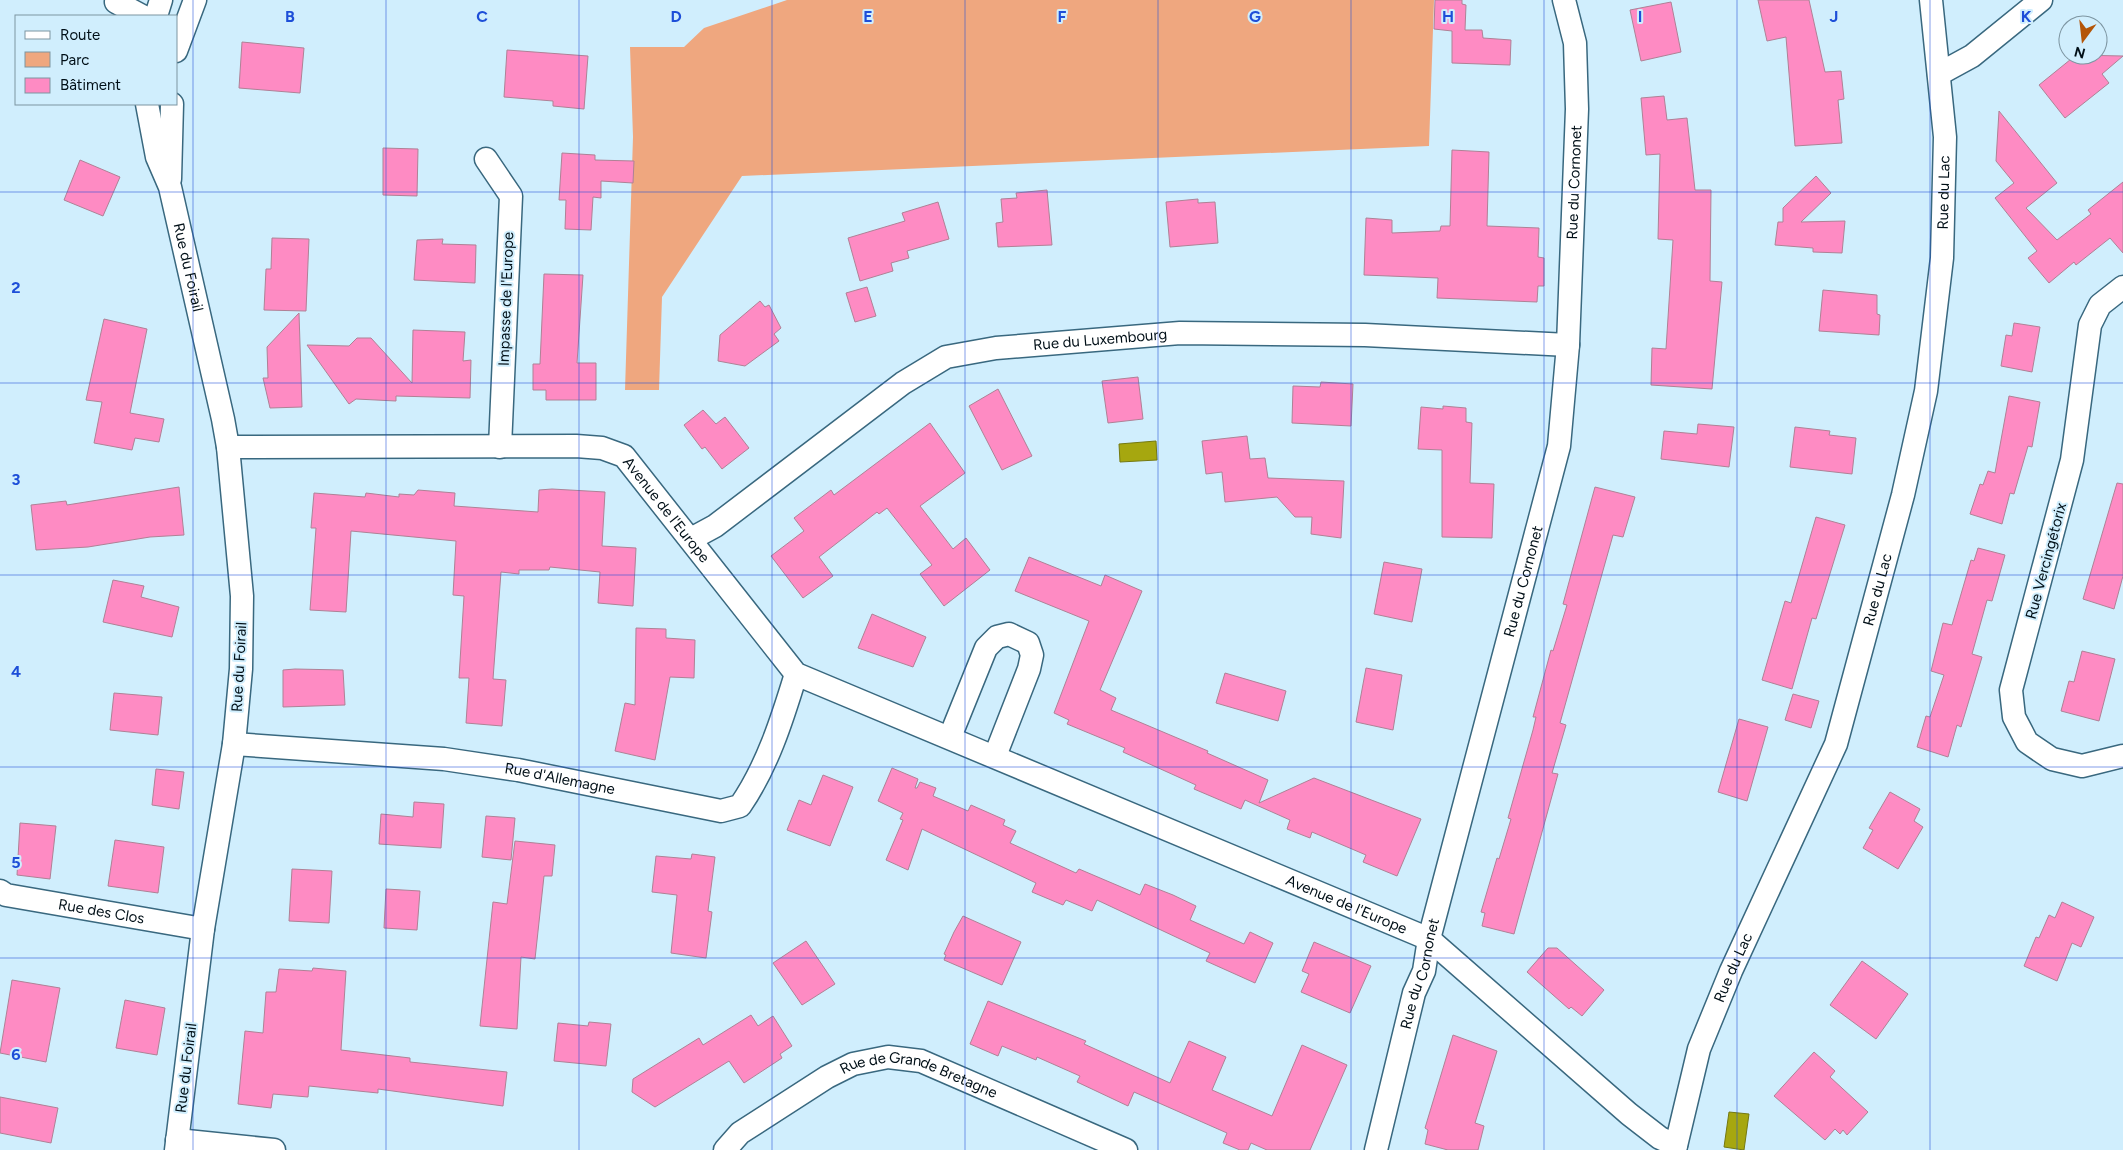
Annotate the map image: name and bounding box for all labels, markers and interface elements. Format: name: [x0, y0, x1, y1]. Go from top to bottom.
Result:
text: B: [285, 7, 295, 26]
text: C: [476, 7, 488, 26]
text: D: [670, 7, 682, 26]
text: E: [863, 7, 873, 26]
text: F: [1058, 7, 1067, 26]
text: G: [1249, 7, 1261, 26]
text: H: [1442, 7, 1454, 26]
text: I: [1638, 7, 1642, 26]
text: J: [1830, 7, 1838, 26]
text: K: [2021, 7, 2032, 26]
legend: [15, 15, 178, 105]
north arrow: [2058, 15, 2108, 65]
text: Route: [60, 26, 100, 44]
text: N: [2072, 42, 2087, 62]
text: Parc: [60, 51, 89, 69]
text: Bâtiment: [60, 76, 121, 94]
street label: Rue du Cornonet: [1563, 125, 1585, 240]
street label: Rue du Lac: [1934, 155, 1954, 230]
street label: Rue du Foirail: [170, 221, 207, 313]
street label: Impasse de l'Europe: [495, 232, 517, 366]
text: 2: [11, 278, 21, 297]
street label: Rue du Luxembourg: [1032, 325, 1168, 354]
street label: Avenue de l'Europe: [619, 453, 714, 566]
text: 3: [12, 470, 21, 489]
street label: Rue Vercingétorix: [2022, 501, 2070, 621]
street label: Rue du Cornonet: [1500, 523, 1547, 639]
street label: Rue du Lac: [1859, 552, 1896, 628]
street label: Rue du Foirail: [228, 621, 250, 713]
text: 4: [11, 662, 21, 681]
street label: Rue d'Allemagne: [503, 759, 617, 798]
text: 5: [11, 853, 21, 872]
street label: Avenue de l'Europe: [1283, 871, 1410, 938]
street label: Rue des Clos: [57, 895, 146, 928]
street label: Rue du Cornonet: [1397, 916, 1443, 1031]
street label: Rue du Lac: [1710, 930, 1756, 1005]
street label: Rue du Foirail: [172, 1022, 200, 1114]
text: 6: [11, 1045, 21, 1064]
street label: Rue de Grande Bretagne: [837, 1048, 1000, 1102]

